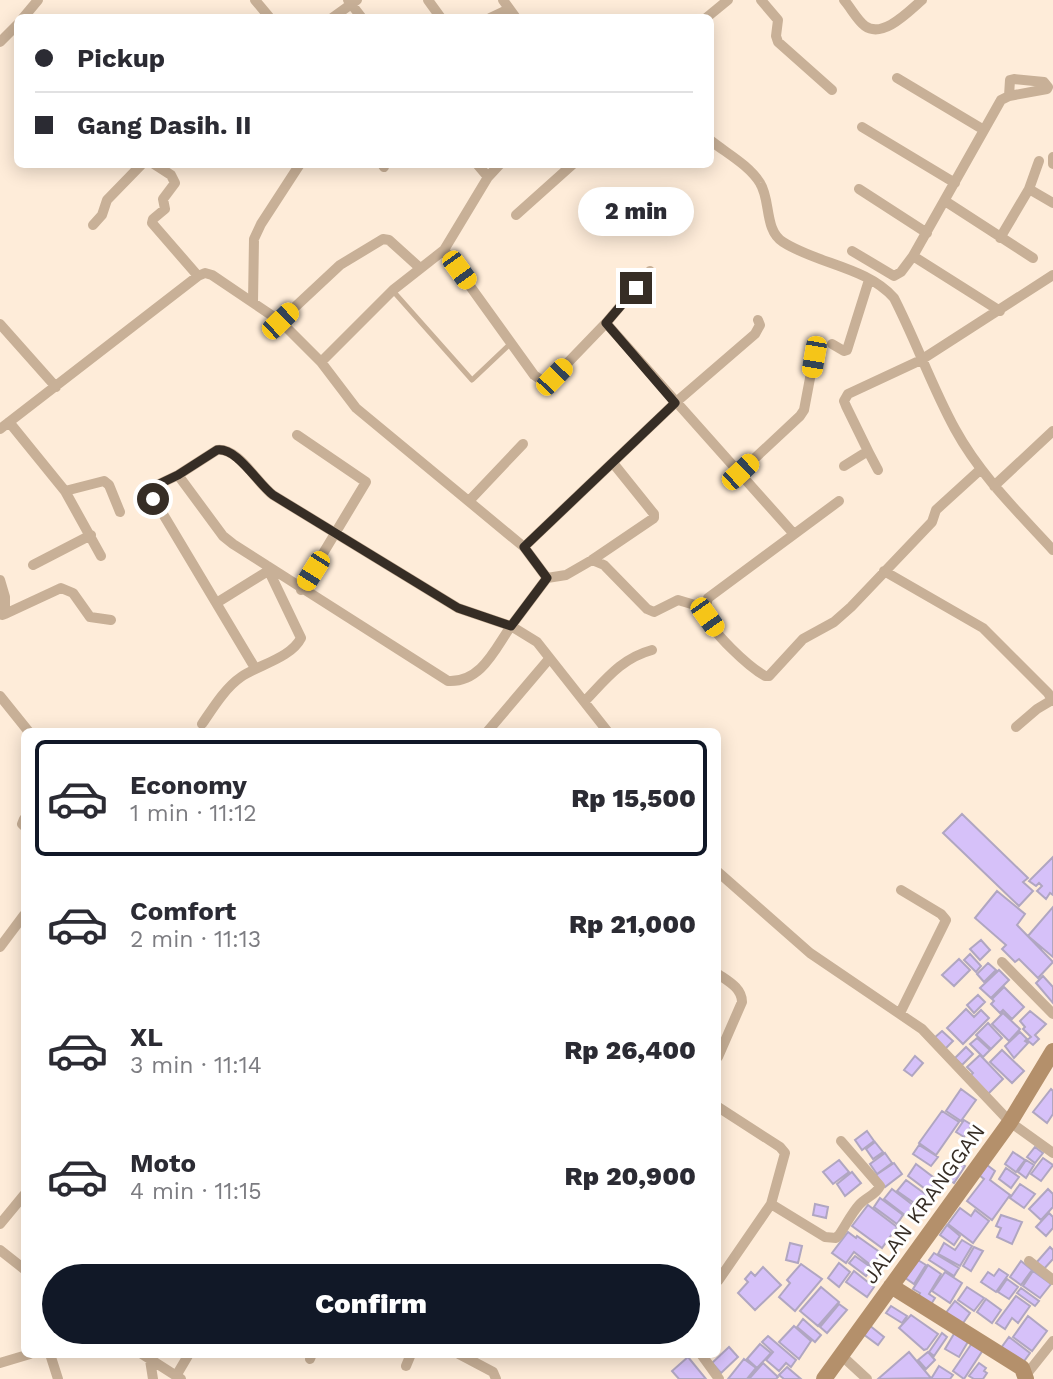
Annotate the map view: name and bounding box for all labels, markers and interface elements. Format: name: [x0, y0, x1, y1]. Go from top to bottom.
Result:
text: Pickup: [77, 43, 165, 73]
text: Gang Dasih. II: [77, 110, 252, 140]
callout: 2 min: [578, 187, 694, 236]
text: 2 min: [605, 198, 667, 225]
car: [439, 247, 480, 293]
route end: [620, 272, 652, 304]
car: [258, 299, 303, 343]
car: [801, 334, 828, 380]
car: [532, 355, 577, 399]
car: [718, 450, 763, 494]
route start: [137, 483, 169, 515]
car: [293, 548, 334, 594]
car: [687, 594, 728, 640]
icon: car: [46, 767, 109, 830]
text: Economy: [130, 770, 247, 800]
text: Rp 15,500: [571, 783, 696, 813]
text: 1 min · 11:12: [130, 800, 257, 827]
icon: car: [46, 893, 109, 956]
text: Comfort: [130, 896, 236, 926]
text: Rp 21,000: [569, 909, 696, 939]
text: 2 min · 11:13: [130, 926, 261, 953]
icon: car: [46, 1019, 109, 1082]
text: XL: [130, 1022, 163, 1052]
text: Rp 26,400: [564, 1035, 696, 1065]
text: 3 min · 11:14: [130, 1052, 262, 1079]
street label: JALAN KRANGGAN: [857, 1119, 990, 1288]
icon: car: [46, 1145, 109, 1208]
text: Moto: [130, 1148, 196, 1178]
text: Rp 20,900: [565, 1161, 696, 1191]
text: 4 min · 11:15: [130, 1178, 262, 1205]
button: Confirm: [42, 1264, 700, 1344]

